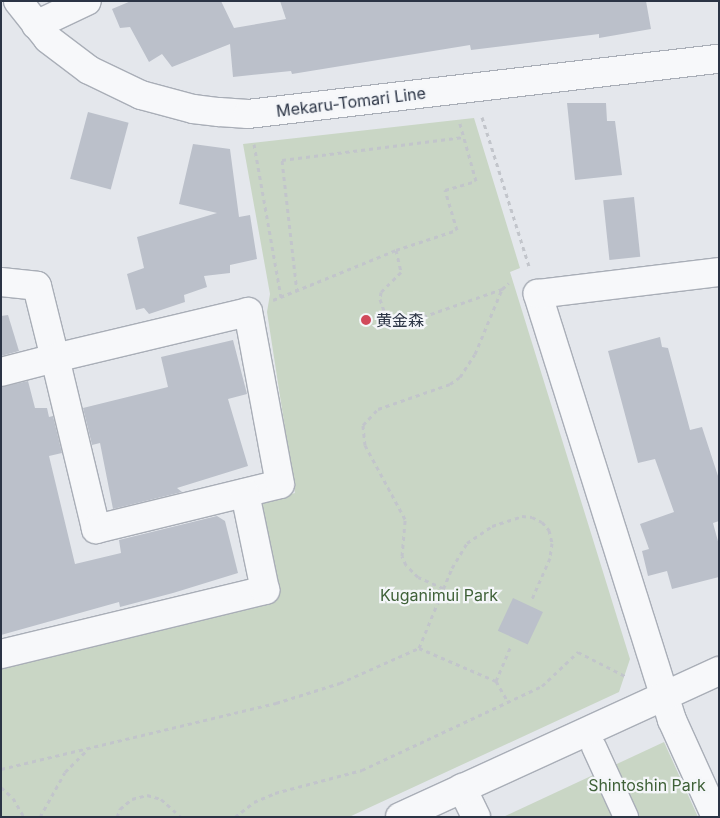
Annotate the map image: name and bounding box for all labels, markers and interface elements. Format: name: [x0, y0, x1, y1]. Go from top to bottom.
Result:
street label: Mekaru-Tomari Line: [275, 83, 427, 121]
place label: 黄金森: [376, 310, 424, 330]
marker: 黄金森: [360, 314, 372, 326]
park label: Kuganimui Park: [380, 585, 498, 605]
park label: Shintoshin Park: [588, 775, 706, 795]

